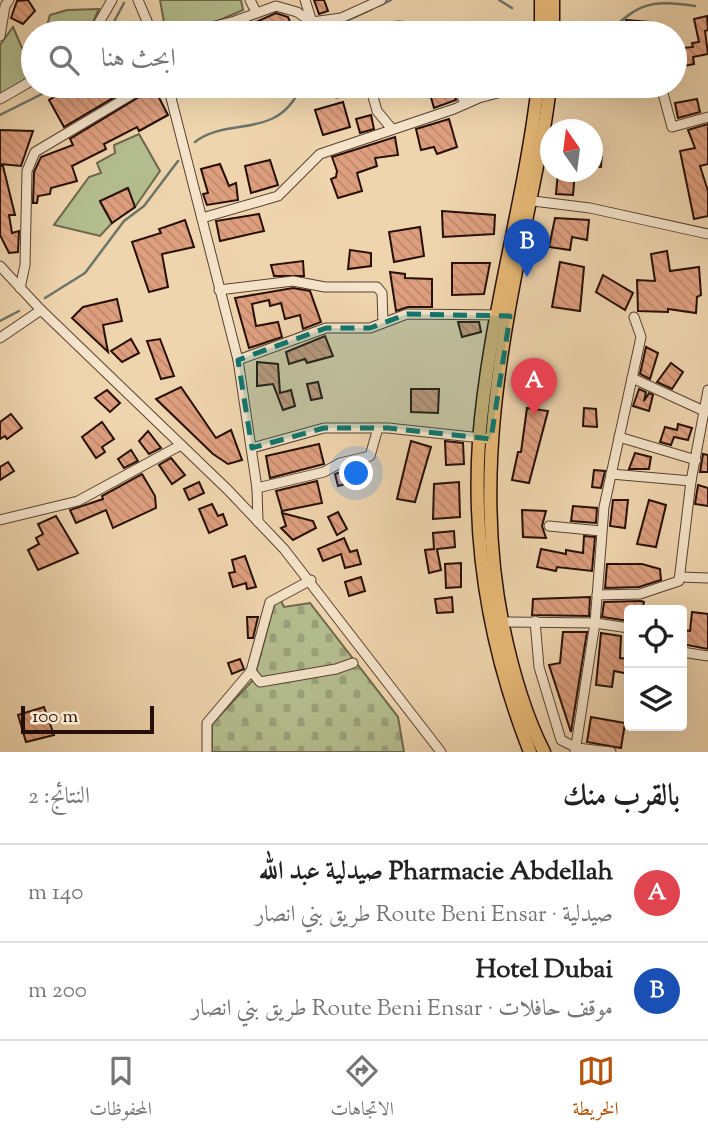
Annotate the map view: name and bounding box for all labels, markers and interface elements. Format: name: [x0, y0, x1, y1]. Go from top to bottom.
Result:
search box: [21, 21, 687, 98]
icon: search: [45, 41, 83, 79]
text: ابحث هنا: [101, 41, 176, 78]
north arrow: [540, 119, 603, 182]
pin: B: [504, 219, 550, 277]
pin: A: [511, 358, 557, 416]
your location: [339, 456, 373, 490]
map controls: [624, 605, 687, 731]
button: locate: [624, 605, 687, 668]
button: layers: [624, 668, 687, 731]
scale bar: [21, 703, 154, 735]
text: 100 m: [32, 704, 78, 731]
text: بالقرب منك: [563, 776, 680, 819]
text: النتائج: 2: [28, 781, 90, 814]
text: Pharmacie Abdellah صيدلية عبد الله: [259, 854, 613, 891]
text: 140 m: [28, 877, 83, 910]
text: A: [648, 877, 666, 910]
text: صيدلية · Route Beni Ensar طريق بني انصار: [255, 899, 613, 932]
text: Hotel Dubai: [476, 952, 613, 989]
text: 200 m: [28, 975, 87, 1008]
text: B: [650, 975, 664, 1008]
text: موقف حافلات · Route Beni Ensar طريق بني انصار: [191, 993, 613, 1026]
tab: المحفوظات: [89, 1052, 152, 1127]
tab: الاتجاهات: [331, 1052, 394, 1127]
tab: الخريطة: [572, 1052, 619, 1127]

